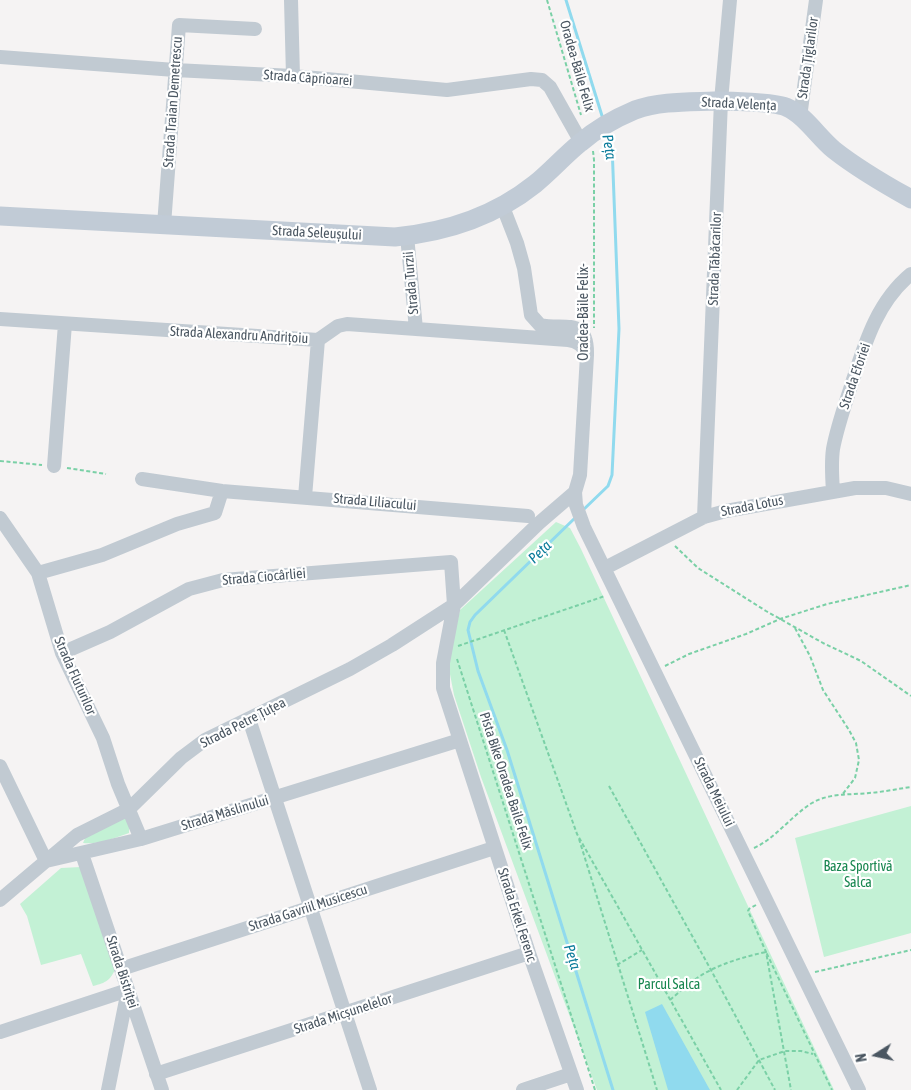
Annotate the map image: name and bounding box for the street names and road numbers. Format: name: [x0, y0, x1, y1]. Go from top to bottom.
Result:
street label: Strada Țiglarilor: [794, 16, 822, 100]
street label: Oradea-Băile Felix: [556, 18, 598, 114]
street label: Strada Traian Demetrescu: [160, 36, 186, 168]
street label: Strada Căprioarei: [263, 67, 353, 89]
street label: Strada Velența: [701, 94, 777, 114]
street label: Strada Tăbăcarilor: [705, 212, 725, 306]
street label: Strada Seleușului: [272, 222, 362, 244]
street label: Strada Turzii: [400, 251, 422, 315]
street label: Oradea-Băile Felix-: [576, 263, 592, 361]
street label: Strada Alexandru Andrițoiu: [169, 323, 309, 347]
street label: Strada Eforiei: [836, 341, 874, 411]
street label: Strada Liliacului: [333, 490, 417, 514]
street label: Strada Lotus: [719, 492, 785, 520]
street label: Strada Ciocârliei: [222, 565, 306, 589]
street label: Strada Fluturilor: [50, 634, 100, 718]
street label: Strada Petre Țuțea: [197, 694, 289, 752]
street label: Pista Bike Oradea Baile Felix: [476, 710, 536, 852]
street label: Strada Meiului: [690, 755, 738, 829]
street label: Strada Măslinului: [179, 792, 271, 834]
street label: Strada Erkel Ferenc: [494, 866, 540, 964]
street label: Strada Gavriil Musicescu: [246, 881, 370, 935]
street label: Strada Bistriței: [102, 934, 142, 1010]
street label: Strada Micșunelelor: [292, 990, 394, 1038]

